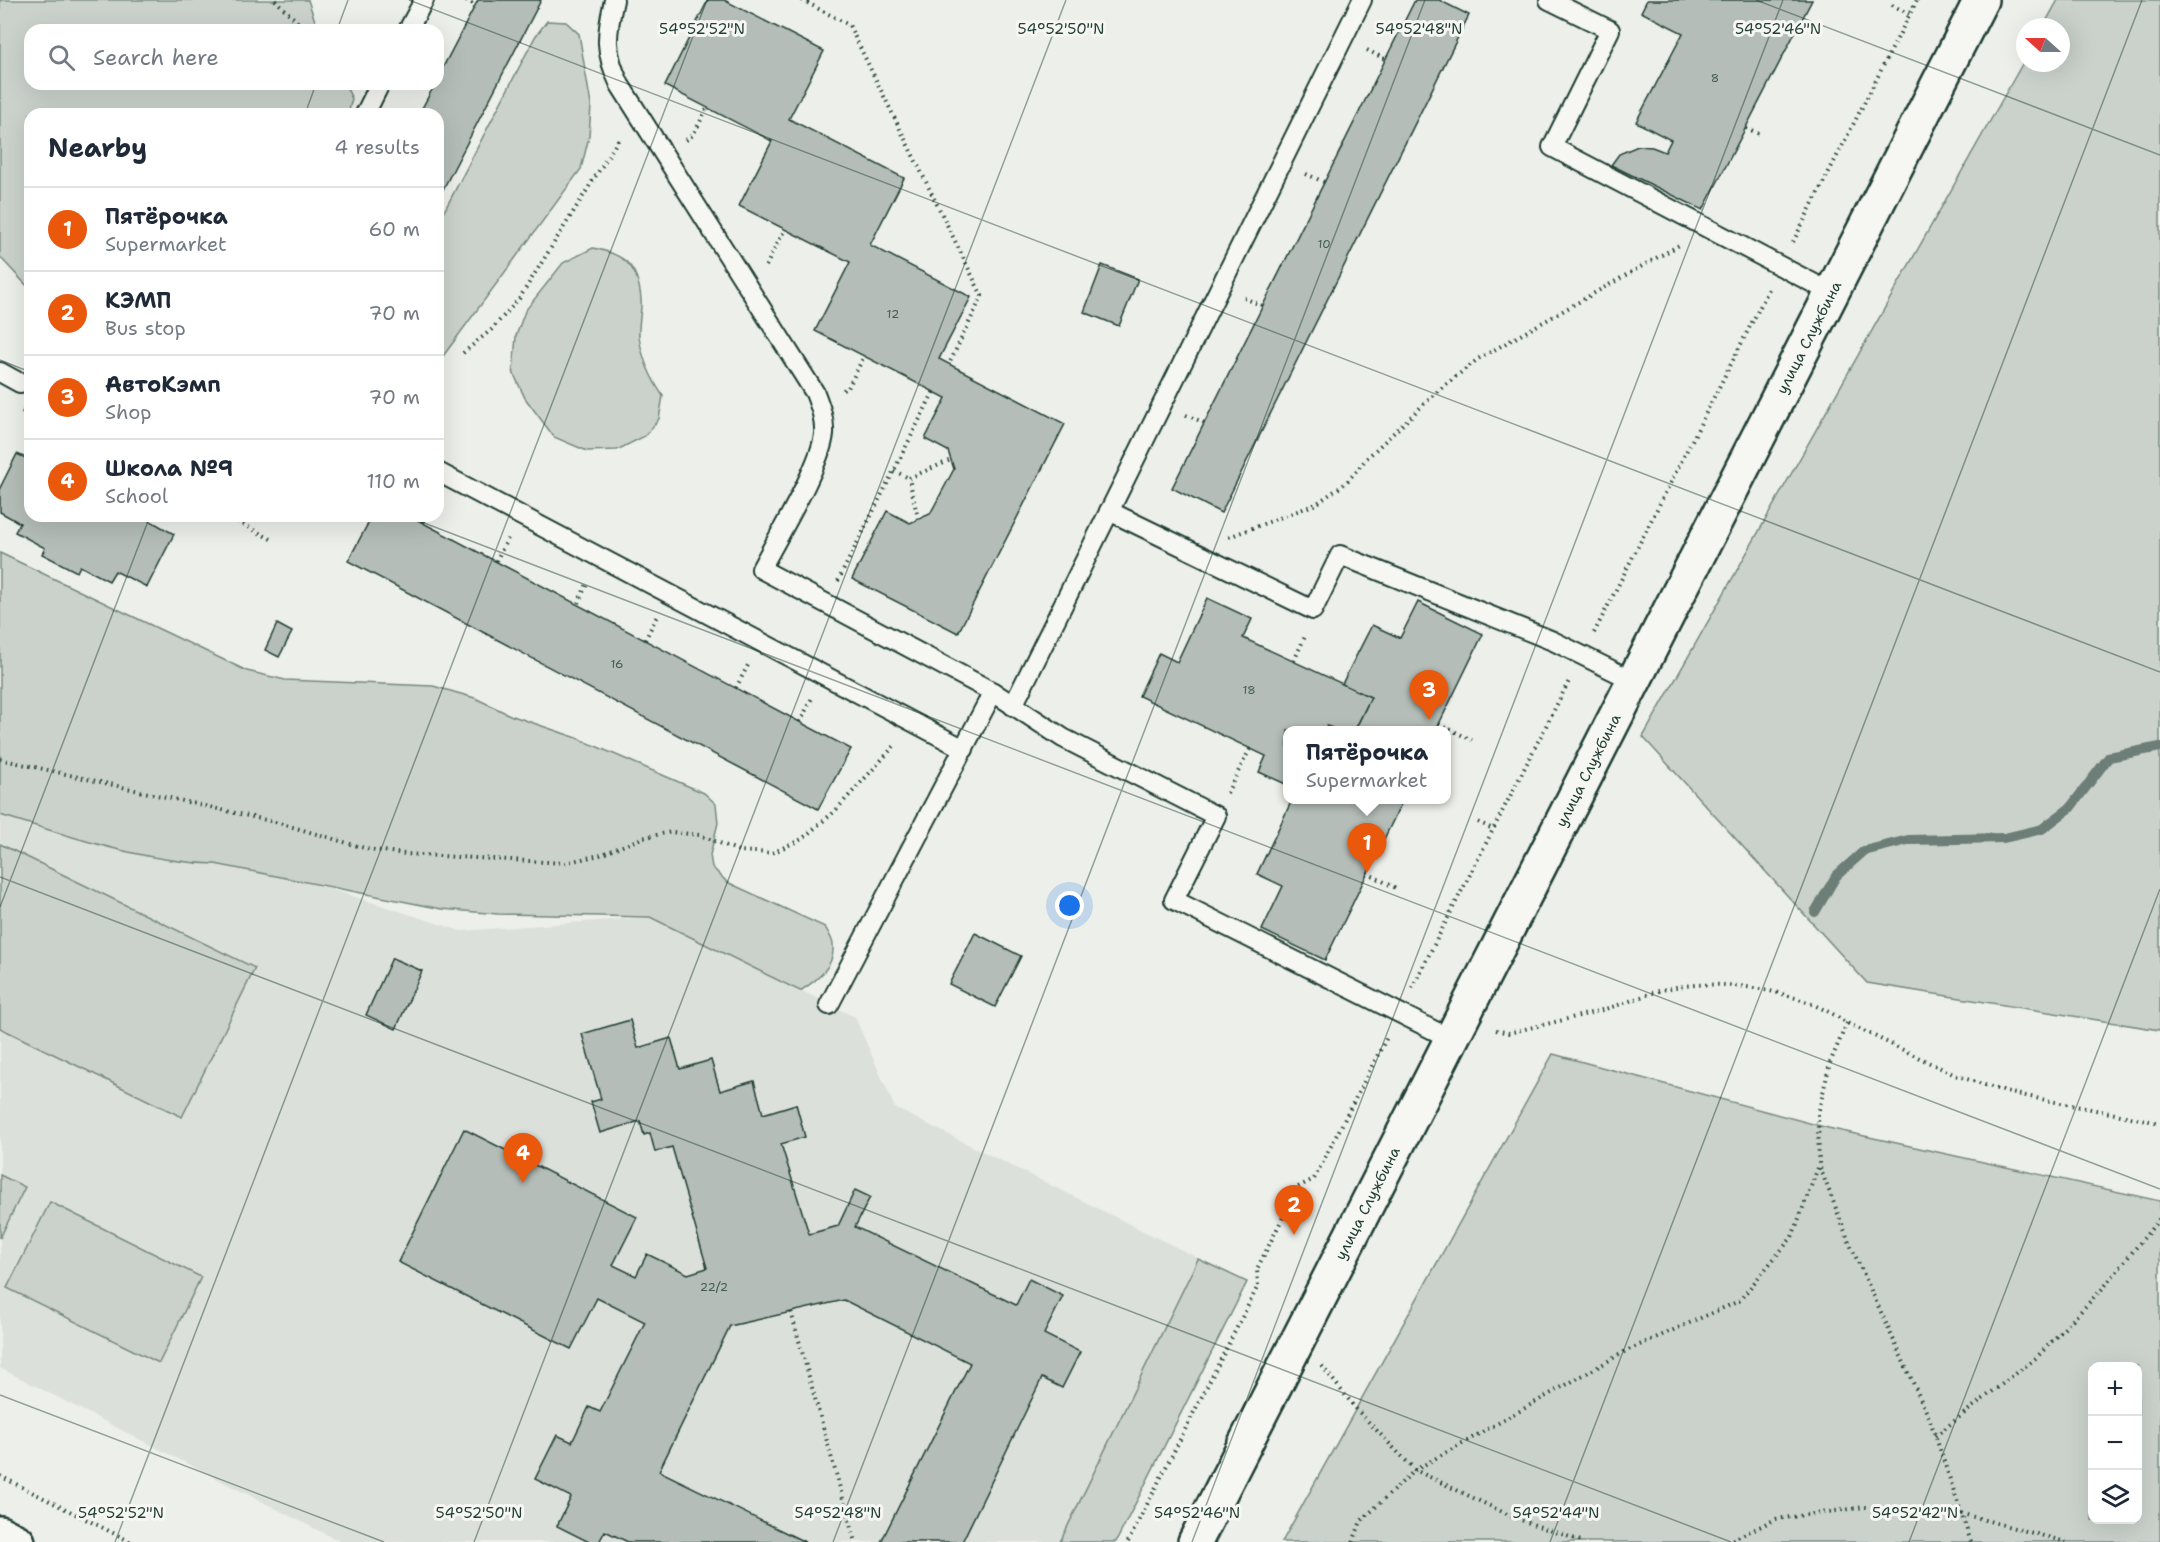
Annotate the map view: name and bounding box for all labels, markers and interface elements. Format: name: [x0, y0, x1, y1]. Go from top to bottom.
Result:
north arrow: [2016, 18, 2070, 72]
text: 54°52'52"N: [659, 19, 745, 39]
text: 54°52'50"N: [1018, 19, 1104, 39]
text: 54°52'48"N: [1376, 19, 1462, 39]
text: 54°52'46"N: [1735, 19, 1821, 39]
search box: [24, 24, 444, 90]
icon: search: [45, 41, 78, 74]
text: Search here: [93, 43, 219, 72]
house number: 8: [1711, 70, 1719, 86]
text: Nearby: [48, 130, 147, 165]
text: 4 results: [334, 134, 420, 160]
text: Пятёрочка: [105, 202, 228, 231]
text: 1: [63, 216, 72, 242]
text: 60 m: [368, 216, 420, 242]
text: Supermarket: [105, 231, 227, 257]
house number: 10: [1317, 236, 1331, 252]
street label: улица Службина: [1772, 277, 1846, 397]
text: КЭМП: [105, 286, 171, 315]
text: 2: [61, 300, 75, 326]
text: 70 m: [368, 300, 420, 326]
house number: 12: [887, 306, 899, 322]
text: Bus stop: [105, 315, 186, 341]
text: АвтоКэмп: [105, 370, 221, 399]
text: 3: [61, 384, 75, 410]
text: 70 m: [368, 384, 420, 410]
text: Shop: [105, 399, 152, 425]
text: Школа №9: [105, 454, 233, 483]
text: 4: [61, 468, 75, 494]
text: 110 m: [366, 468, 420, 494]
text: School: [105, 483, 168, 509]
house number: 16: [610, 656, 624, 672]
pin: 3: [1410, 670, 1448, 720]
house number: 18: [1242, 682, 1256, 698]
street label: улица Службина: [1551, 710, 1626, 830]
popup: [1283, 726, 1451, 804]
text: Пятёрочка: [1306, 738, 1428, 767]
text: Supermarket: [1306, 767, 1427, 793]
pin: 1: [1348, 824, 1386, 873]
your location: [1055, 891, 1084, 920]
pin: 4: [504, 1134, 542, 1183]
street label: улица Службина: [1330, 1143, 1405, 1263]
pin: 2: [1274, 1186, 1314, 1235]
house number: 22/2: [700, 1279, 728, 1295]
map controls: [2088, 1362, 2142, 1524]
button: +: [2088, 1362, 2142, 1416]
button: −: [2088, 1416, 2142, 1470]
button: layers: [2088, 1470, 2142, 1524]
text: 54°52'52"N: [78, 1503, 164, 1523]
text: 54°52'50"N: [436, 1503, 522, 1523]
text: 54°52'48"N: [795, 1503, 881, 1523]
text: 54°52'46"N: [1154, 1503, 1240, 1523]
text: 54°52'44"N: [1513, 1503, 1599, 1523]
text: 54°52'42"N: [1872, 1503, 1958, 1523]

